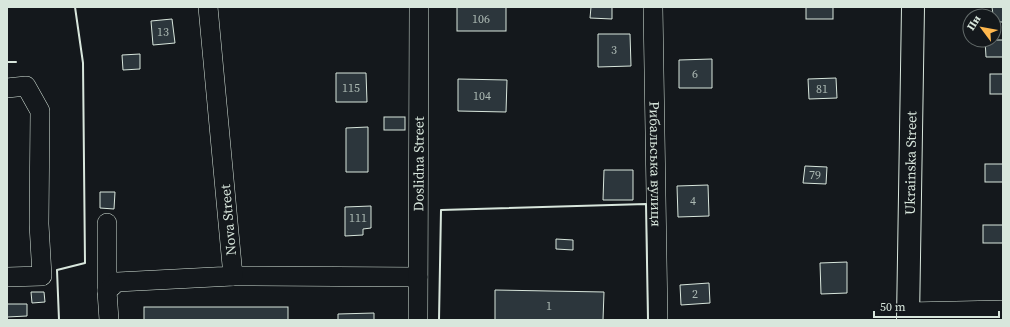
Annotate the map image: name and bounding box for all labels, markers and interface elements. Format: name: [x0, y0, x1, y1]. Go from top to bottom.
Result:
north arrow: [962, 8, 1002, 48]
house number: 106: [472, 11, 490, 27]
text: Пн: [964, 12, 984, 33]
house number: 13: [157, 24, 169, 40]
house number: 3: [611, 42, 617, 58]
house number: 6: [692, 66, 698, 82]
house number: 115: [342, 80, 360, 96]
house number: 81: [816, 81, 828, 97]
house number: 104: [473, 88, 491, 104]
street label: Рибальська вулиця: [645, 101, 667, 227]
street label: Ukrainska Street: [900, 111, 921, 215]
street label: Doslidna Street: [408, 116, 429, 212]
house number: 79: [809, 167, 821, 183]
street label: Nova Street: [215, 183, 241, 256]
house number: 4: [690, 193, 696, 209]
house number: 111: [349, 210, 367, 226]
house number: 2: [692, 286, 698, 302]
scale bar: [874, 293, 999, 319]
house number: 1: [546, 298, 552, 314]
text: 50 m: [880, 299, 906, 315]

